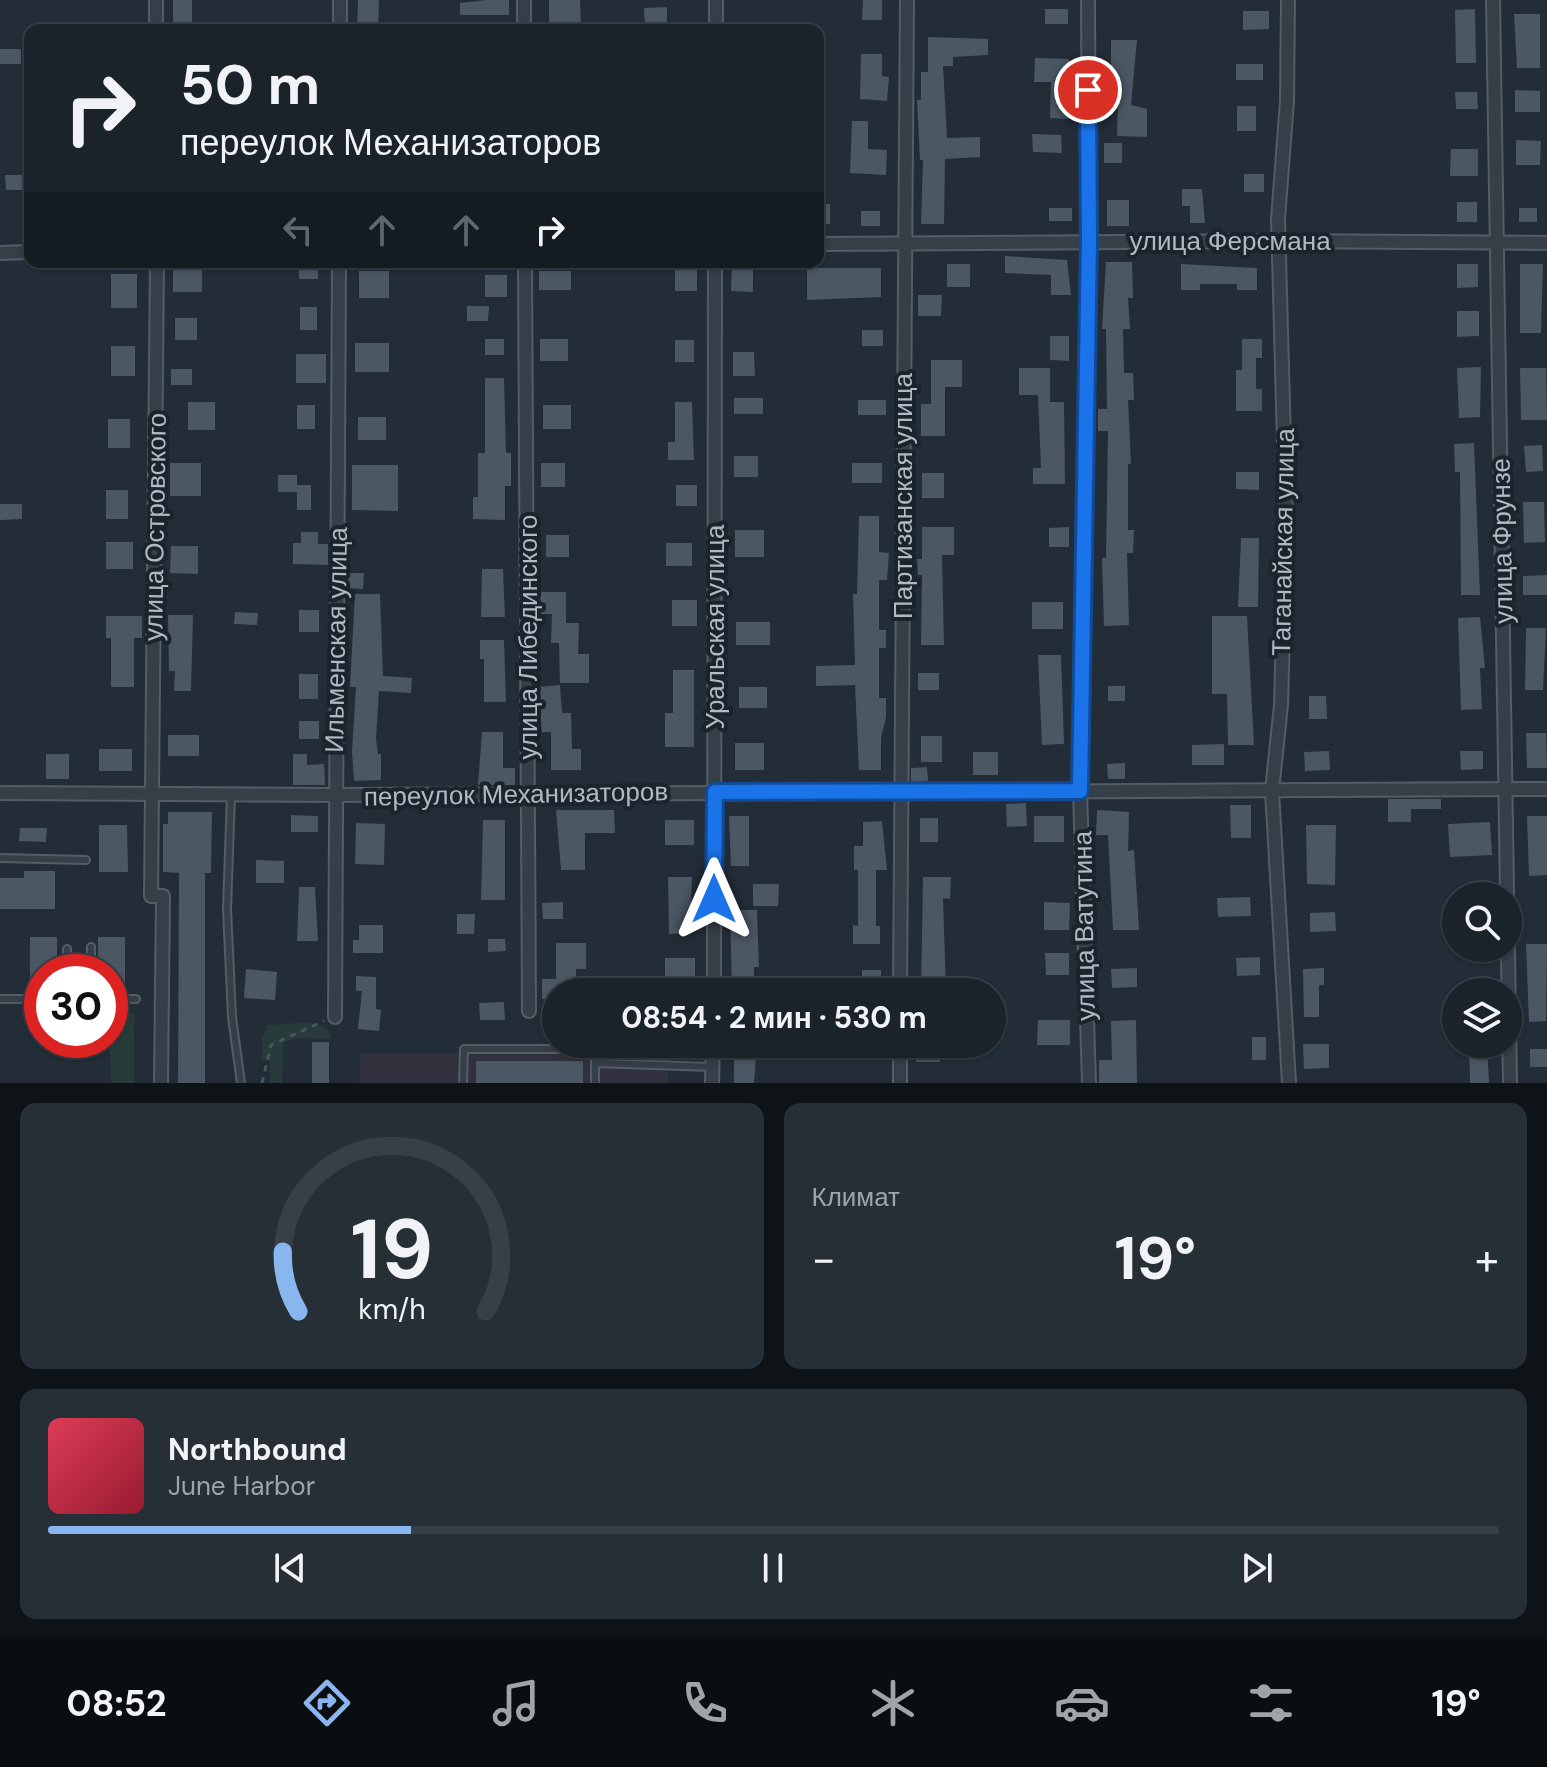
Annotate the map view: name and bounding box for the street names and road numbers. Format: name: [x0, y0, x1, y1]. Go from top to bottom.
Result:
street label: улица Ферсмана: [1129, 224, 1331, 258]
street label: Партизанская улица: [886, 372, 920, 619]
street label: улица Островского: [136, 412, 174, 642]
street label: Таганайская улица: [1264, 427, 1302, 656]
street label: улица Фрунзе: [1484, 458, 1520, 624]
street label: улица Либединского: [511, 514, 545, 760]
street label: Уральская улица: [698, 524, 732, 729]
street label: Ильменская улица: [317, 526, 355, 753]
street label: переулок Механизаторов: [364, 774, 668, 814]
street label: улица Ватутина: [1065, 830, 1103, 1021]

